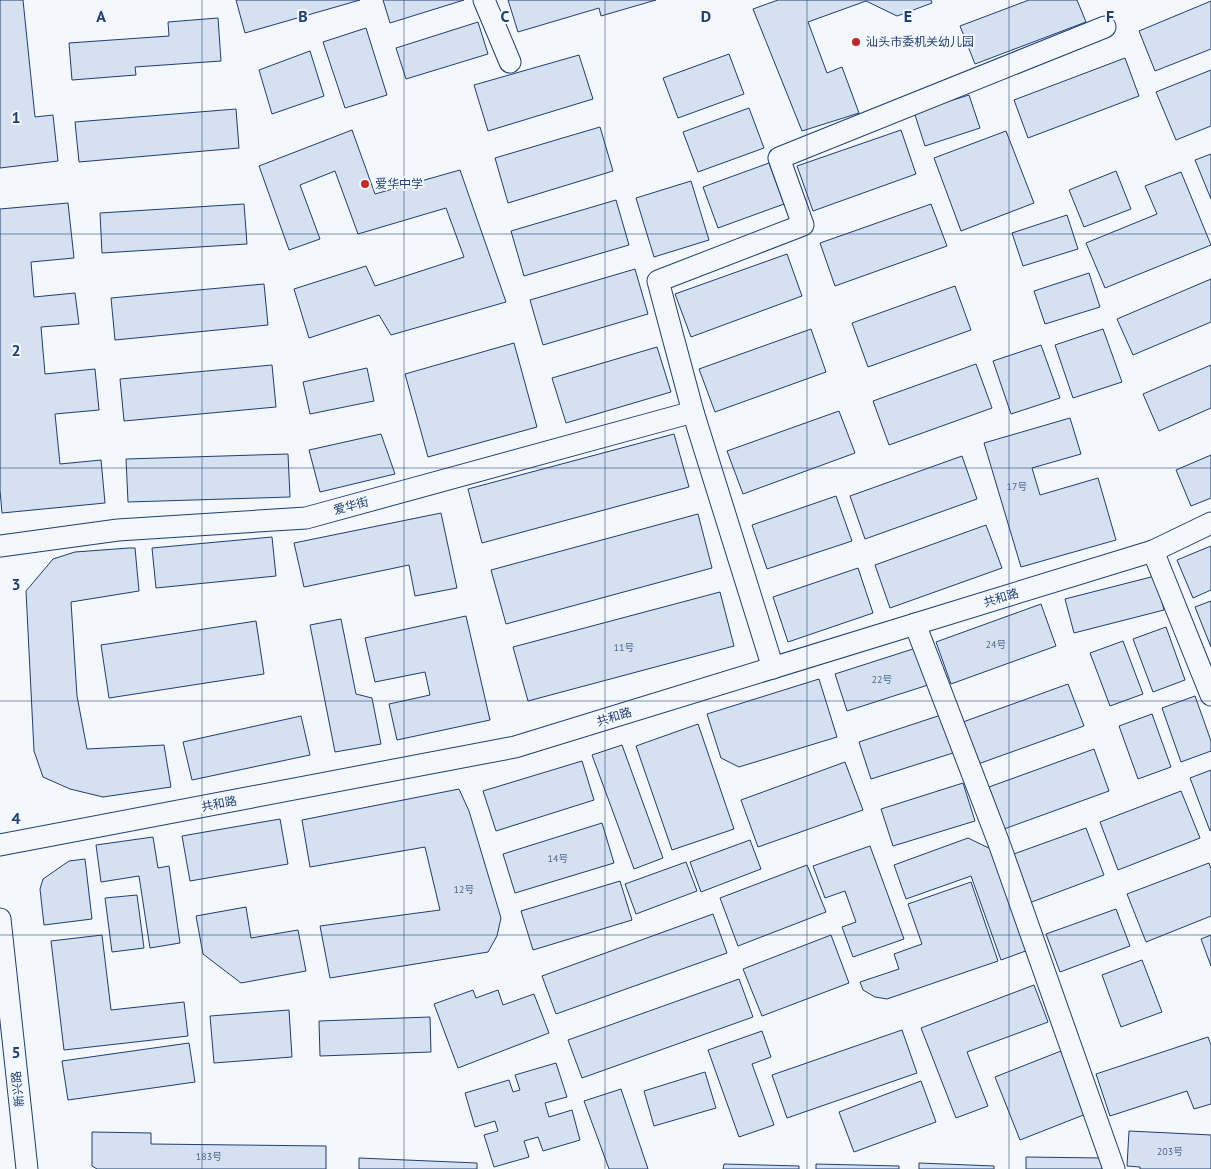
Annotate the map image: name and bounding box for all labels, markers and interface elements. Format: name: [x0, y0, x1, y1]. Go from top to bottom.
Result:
text: A: [96, 6, 106, 26]
text: B: [298, 6, 308, 26]
text: C: [501, 6, 510, 26]
text: D: [701, 6, 711, 26]
text: E: [904, 6, 912, 26]
text: F: [1106, 6, 1114, 26]
place label: 汕头市委机关幼儿园: [866, 34, 974, 49]
marker: 汕头市委机关幼儿园: [850, 36, 862, 48]
text: 1: [11, 107, 21, 127]
place label: 爱华中学: [375, 176, 423, 191]
marker: 爱华中学: [359, 178, 371, 190]
text: 2: [11, 340, 21, 360]
house number: 17号: [1007, 480, 1027, 493]
street label: 爱华街: [332, 494, 370, 517]
text: 3: [11, 574, 21, 594]
street label: 共和路: [981, 585, 1020, 610]
house number: 24号: [986, 638, 1006, 651]
house number: 11号: [614, 641, 634, 654]
house number: 22号: [872, 673, 892, 686]
street label: 共和路: [594, 704, 633, 729]
street label: 共和路: [200, 793, 238, 814]
text: 4: [11, 808, 21, 828]
house number: 14号: [548, 852, 568, 865]
house number: 12号: [454, 883, 474, 896]
text: 5: [11, 1042, 21, 1062]
street label: 新兴路: [8, 1070, 27, 1108]
house number: 203号: [1157, 1145, 1183, 1158]
house number: 183号: [196, 1150, 222, 1163]

